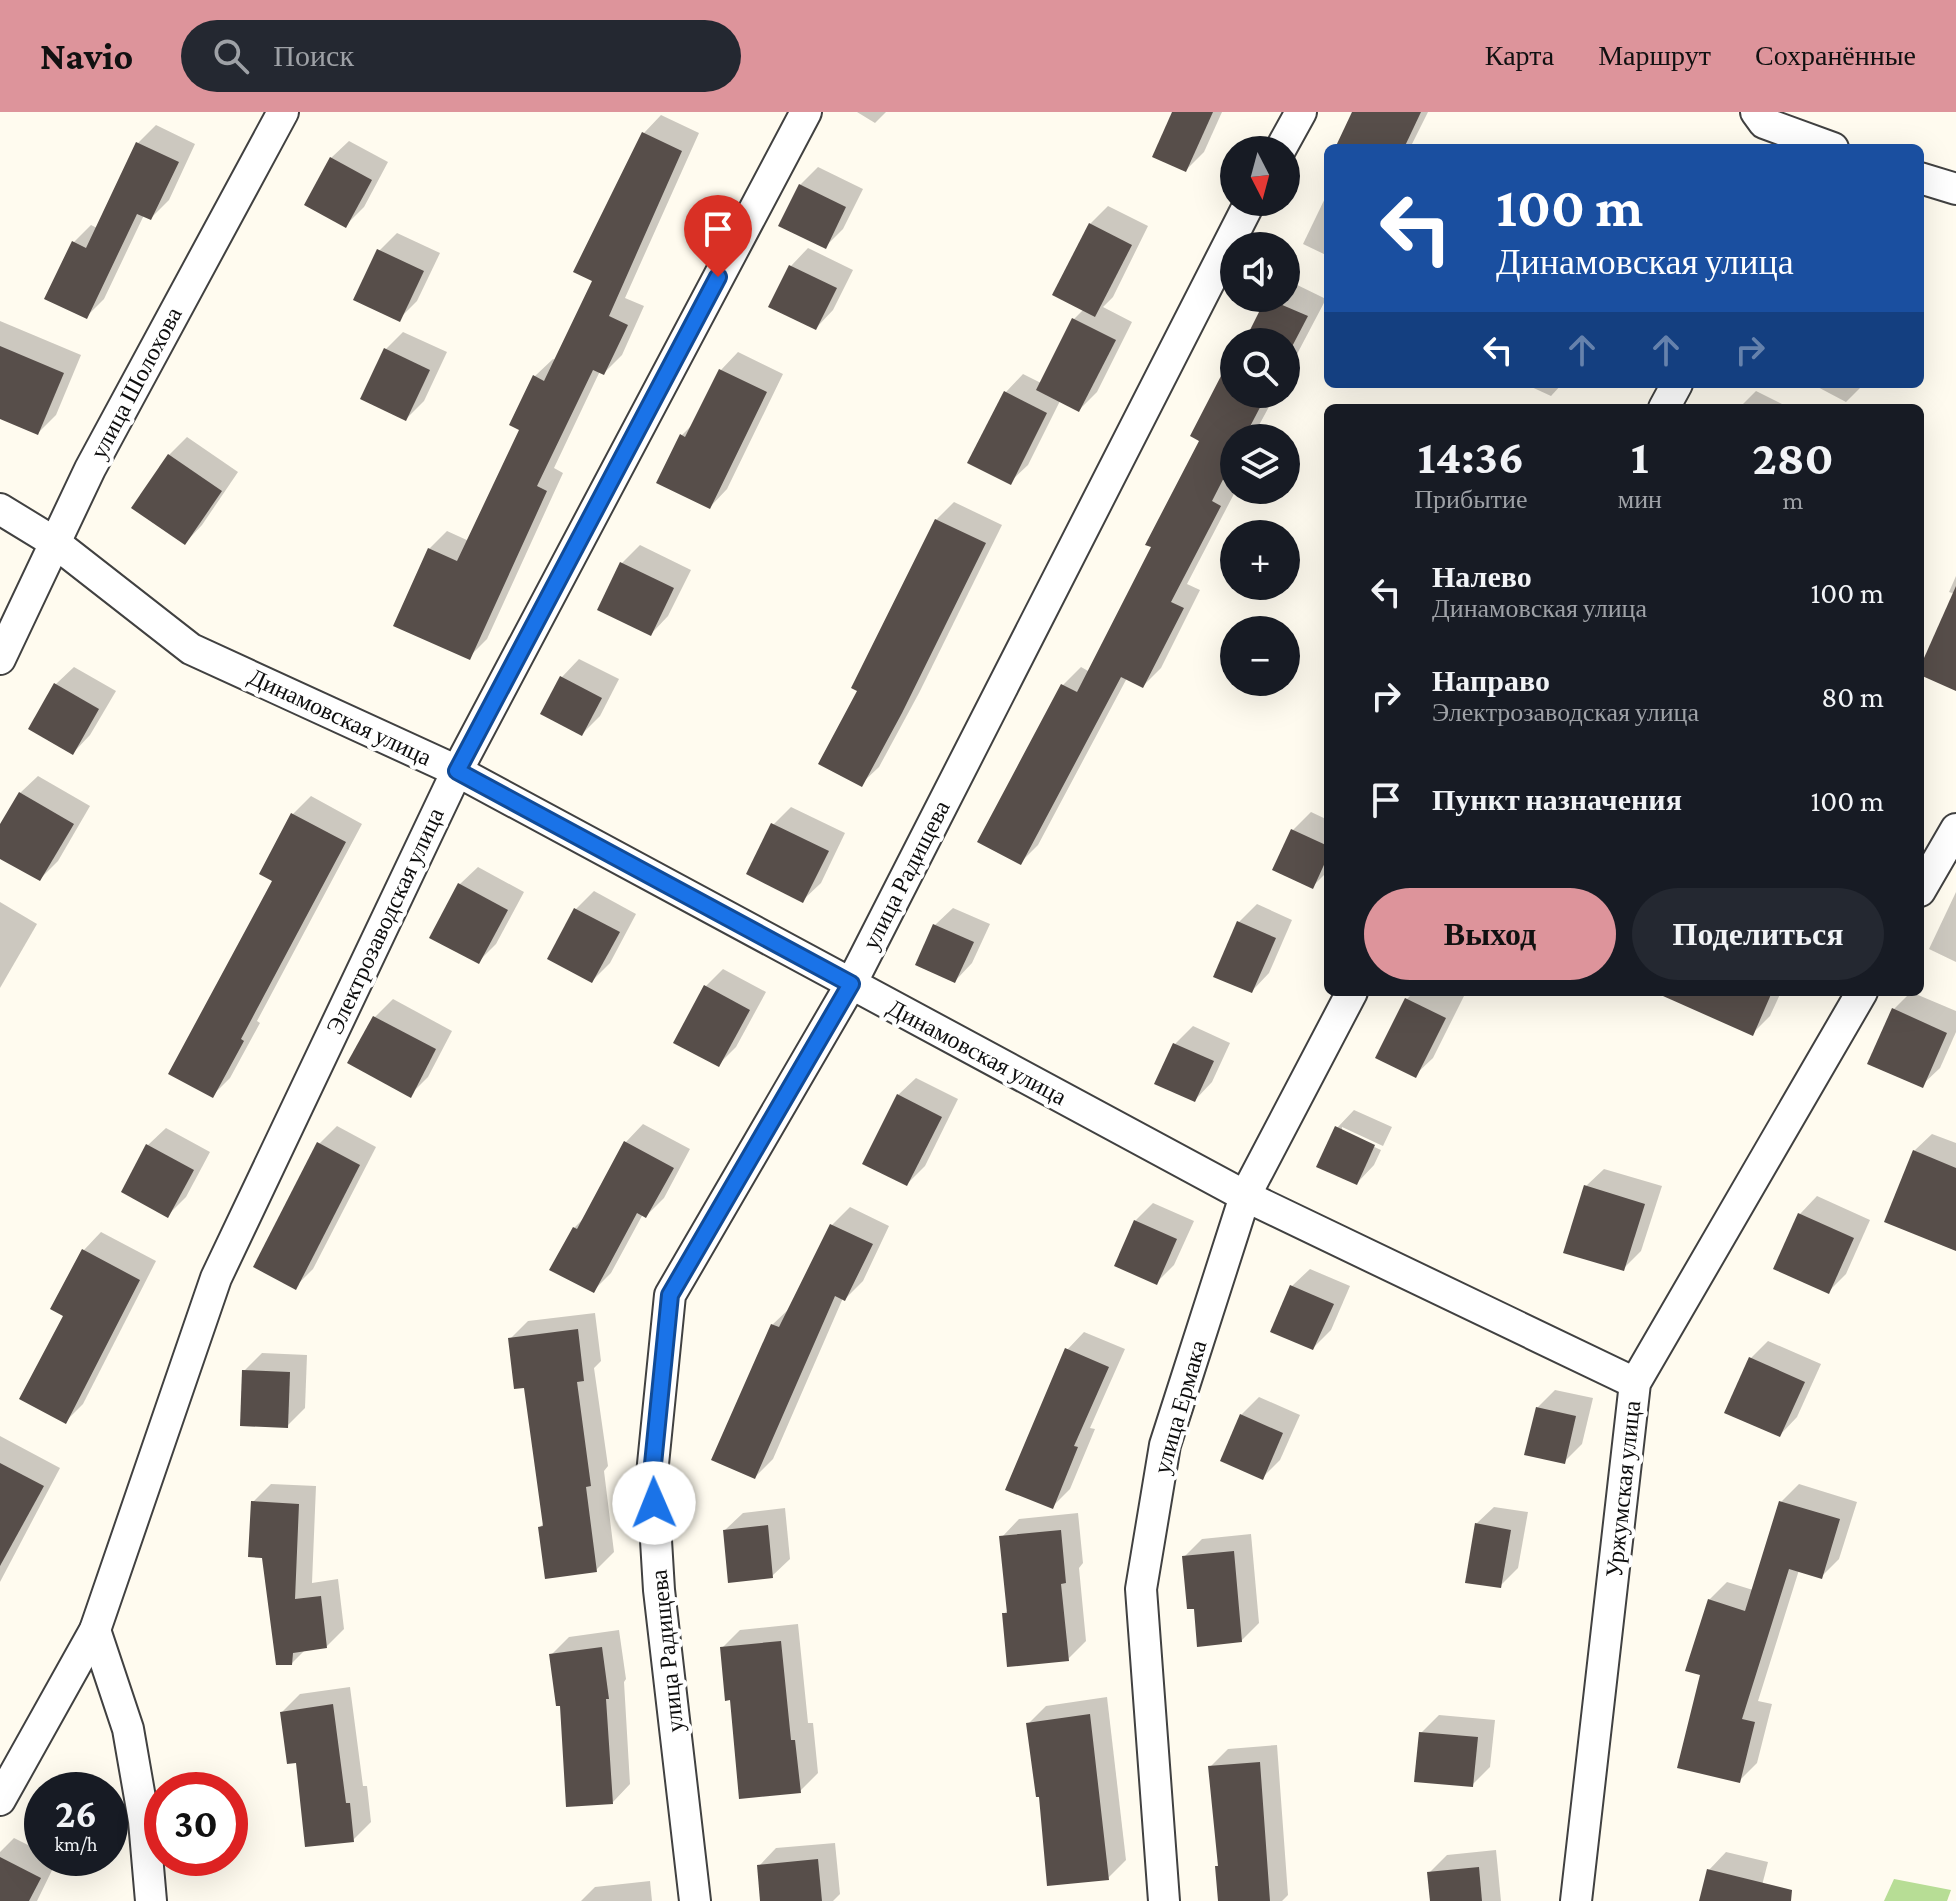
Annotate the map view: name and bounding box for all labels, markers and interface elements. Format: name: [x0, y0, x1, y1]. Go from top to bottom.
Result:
search box: [181, 20, 741, 92]
icon: search: [209, 34, 253, 78]
text: Navio: [40, 35, 133, 77]
text: Поиск: [273, 39, 354, 72]
text: Карта: [1485, 40, 1554, 71]
text: Маршрут: [1598, 40, 1711, 71]
text: Сохранённые: [1755, 40, 1916, 71]
north arrow: [1220, 136, 1300, 216]
map controls: [1220, 136, 1300, 696]
icon: left: [1364, 176, 1468, 280]
text: 100 m: [1496, 176, 1643, 238]
pin: [684, 195, 752, 277]
icon: arrive: [696, 207, 740, 251]
button: sound: [1220, 232, 1300, 312]
text: Динамовская улица: [1496, 242, 1794, 282]
street label: улица Шолохова: [84, 302, 187, 463]
button: search: [1220, 328, 1300, 408]
icon: left: [1476, 328, 1520, 372]
icon: ahead: [1560, 328, 1604, 372]
icon: ahead: [1644, 328, 1688, 372]
icon: right: [1728, 328, 1772, 372]
button: layers: [1220, 424, 1300, 504]
text: 14:36: [1417, 430, 1524, 483]
text: 1: [1631, 430, 1649, 483]
text: 280: [1752, 431, 1834, 484]
text: Прибытие: [1414, 485, 1527, 514]
text: мин: [1618, 485, 1662, 514]
text: m: [1783, 486, 1803, 515]
button: +: [1220, 520, 1300, 600]
text: Налево: [1432, 560, 1532, 593]
icon: left: [1364, 570, 1408, 614]
text: 100 m: [1810, 576, 1884, 609]
text: Динамовская улица: [1432, 594, 1647, 623]
button: −: [1220, 616, 1300, 696]
street label: Динамовская улица: [245, 662, 436, 771]
text: Направо: [1432, 664, 1550, 697]
icon: right: [1364, 674, 1408, 718]
text: 80 m: [1821, 680, 1884, 713]
text: Электрозаводская улица: [1432, 698, 1699, 727]
icon: arrive: [1364, 778, 1408, 822]
text: Пункт назначения: [1432, 783, 1682, 816]
text: 100 m: [1810, 784, 1884, 817]
street label: улица Радищева: [856, 795, 955, 954]
street label: Электрозаводская улица: [320, 803, 449, 1038]
button: Выход: [1364, 888, 1616, 980]
button: Поделиться: [1632, 888, 1884, 980]
street label: Динамовская улица: [883, 993, 1072, 1110]
street label: улица Ермака: [1148, 1337, 1212, 1477]
street label: Уржумская улица: [1600, 1399, 1645, 1579]
position arrow: [612, 1461, 696, 1545]
street label: улица Радищева: [644, 1568, 688, 1734]
speed limit sign: 30: [144, 1772, 248, 1876]
text: 26: [55, 1791, 97, 1836]
text: km/h: [54, 1833, 98, 1855]

